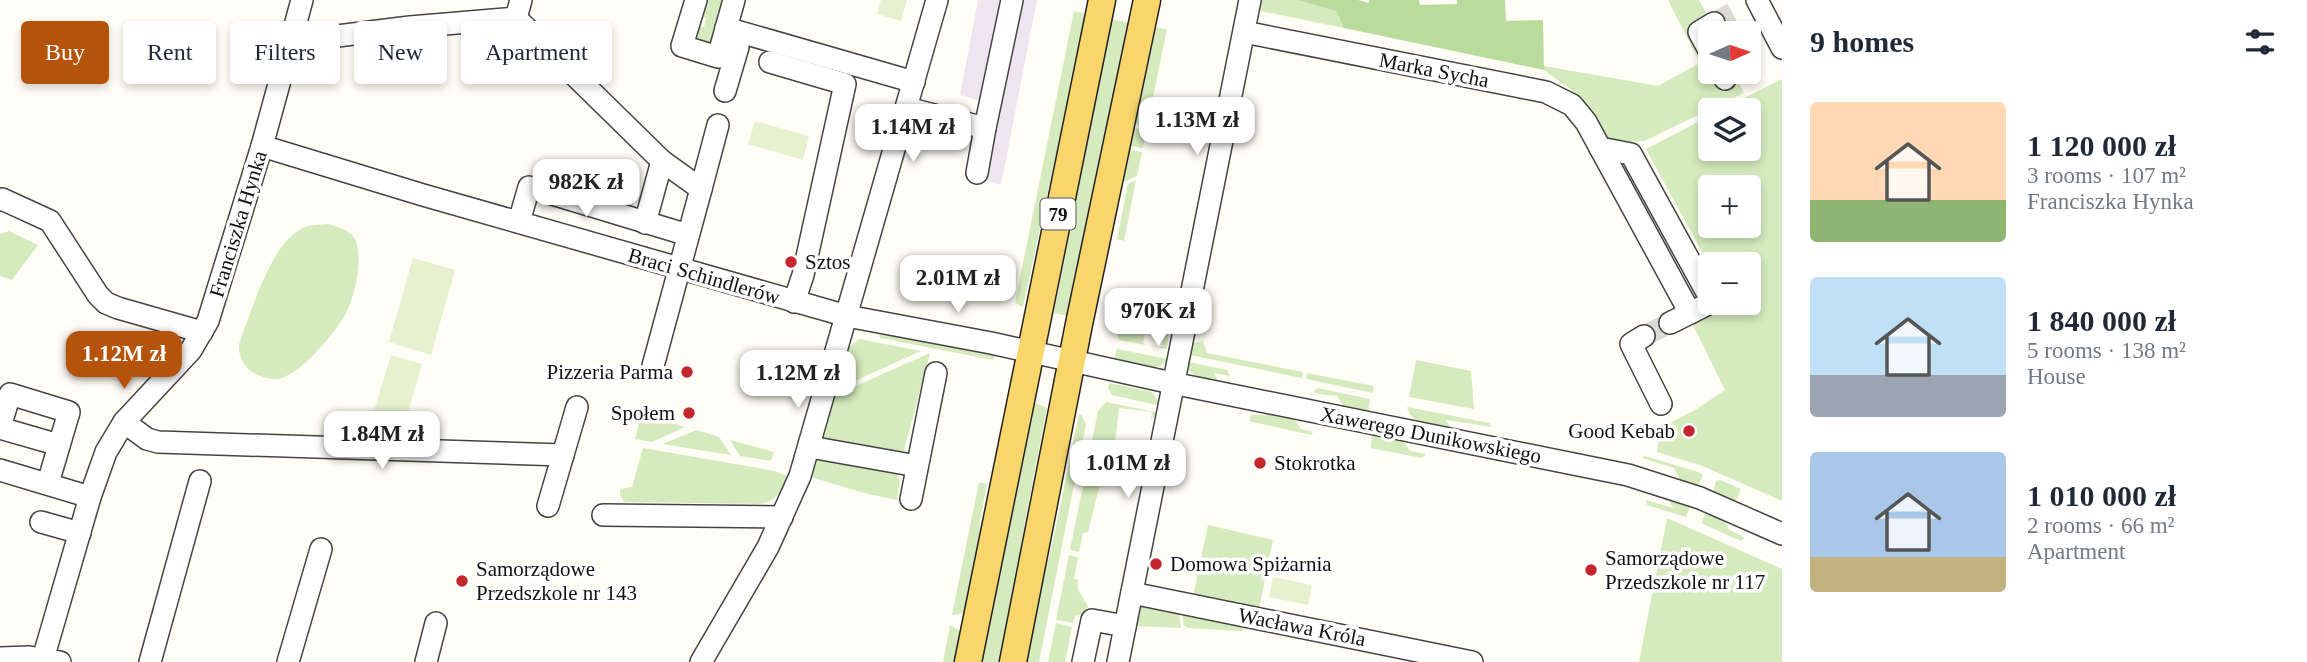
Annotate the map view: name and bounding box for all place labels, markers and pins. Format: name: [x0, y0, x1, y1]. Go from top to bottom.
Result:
pin: 1.13M zł: [1125, 97, 1269, 157]
pin: 1.14M zł: [841, 104, 985, 164]
pin: 982K zł: [521, 160, 651, 219]
place label: Sztos: [805, 250, 851, 274]
marker: Sztos: [783, 254, 799, 270]
pin: 2.01M zł: [886, 256, 1030, 315]
pin: 970K zł: [1093, 288, 1223, 348]
pin: 1.12M zł: [52, 332, 196, 391]
pin: 1.12M zł: [726, 350, 870, 410]
place label: Pizzeria Parma: [546, 360, 674, 384]
marker: Pizzeria Parma: [679, 364, 695, 380]
place label: Społem: [611, 401, 675, 425]
marker: Społem: [681, 405, 697, 421]
pin: 1.84M zł: [310, 412, 454, 471]
place label: Good Kebab: [1568, 419, 1675, 443]
marker: Good Kebab: [1681, 423, 1697, 439]
pin: 1.01M zł: [1056, 440, 1200, 500]
place label: Stokrotka: [1274, 451, 1356, 475]
marker: Stokrotka: [1252, 455, 1268, 471]
place label: Samorządowe Przedszkole nr 117: [1605, 546, 1765, 594]
place label: Domowa Spiżarnia: [1170, 552, 1332, 576]
marker: Domowa Spiżarnia: [1148, 556, 1164, 572]
place label: Samorządowe Przedszkole nr 143: [476, 557, 637, 605]
marker: Samorządowe Przedszkole nr 117: [1583, 562, 1599, 578]
marker: Samorządowe Przedszkole nr 143: [454, 573, 470, 589]

